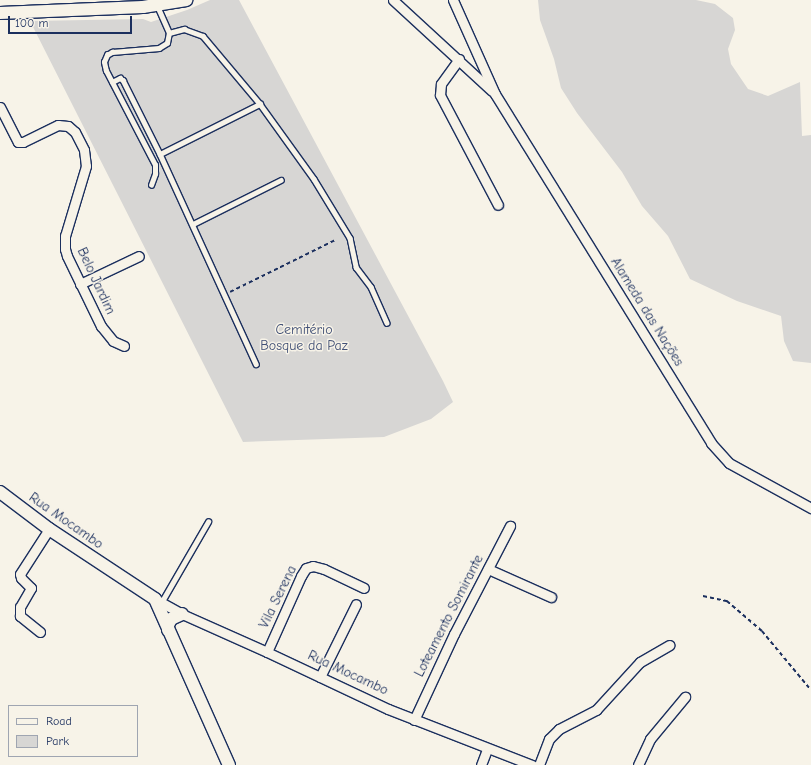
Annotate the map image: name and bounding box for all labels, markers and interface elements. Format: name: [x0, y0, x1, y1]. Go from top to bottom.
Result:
scale bar: [10, 8, 134, 34]
text: 100 m: [15, 16, 48, 30]
street label: Belo Jardim: [73, 245, 119, 317]
street label: Alameda das Nações: [607, 255, 687, 369]
park label: Cemitério Bosque da Paz: [260, 322, 348, 354]
street label: Rua Mocambo: [26, 489, 106, 553]
street label: Loteamento Somirante: [411, 552, 487, 680]
street label: Vila Serena: [256, 563, 300, 631]
street label: Rua Mocambo: [305, 647, 391, 699]
legend: [8, 705, 138, 757]
text: Road: [46, 714, 72, 728]
text: Park: [46, 734, 69, 748]

